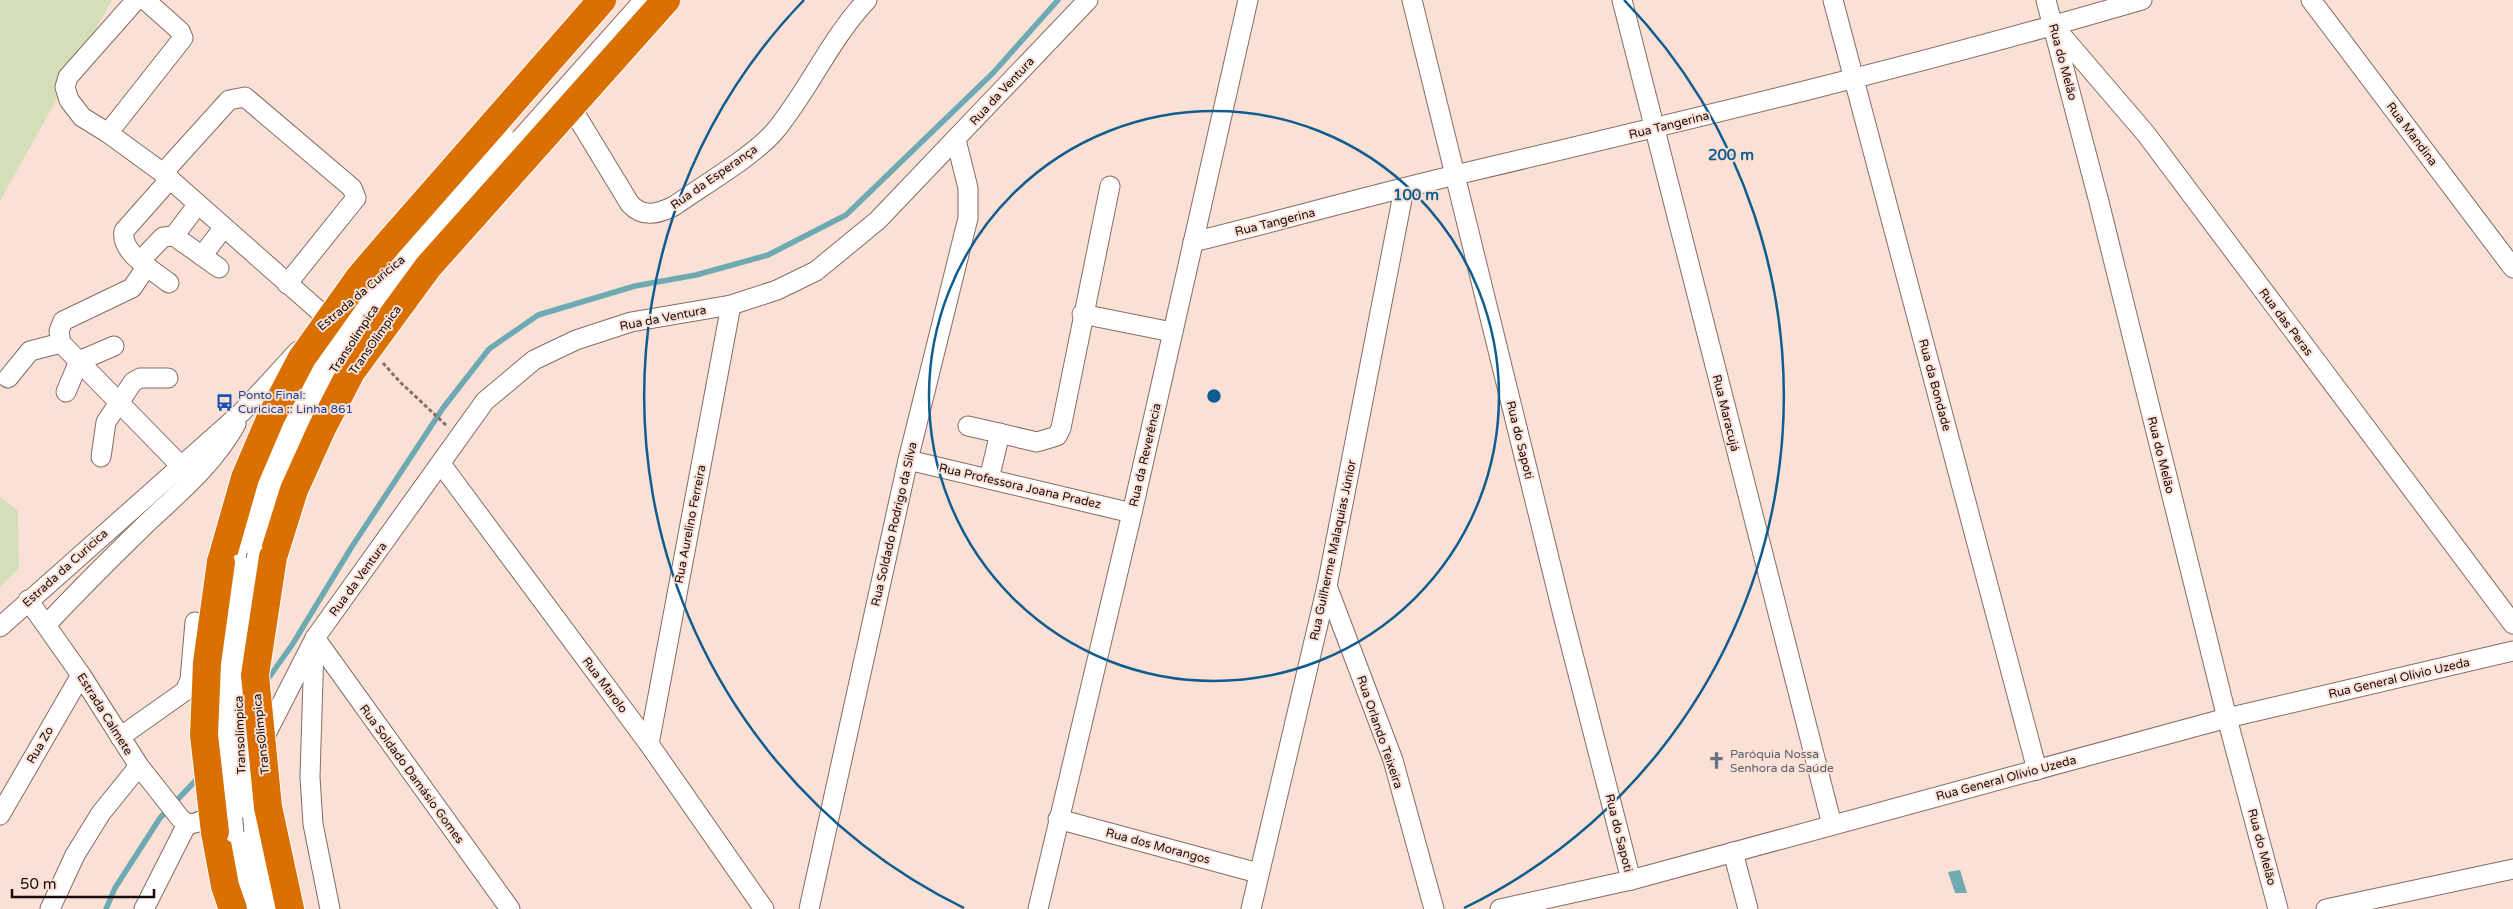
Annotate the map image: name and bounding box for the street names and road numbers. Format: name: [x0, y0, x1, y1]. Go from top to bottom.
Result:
street label: Rua do Melão: [2046, 22, 2080, 102]
street label: Rua da Ventura: [967, 54, 1037, 128]
street label: Rua Mandina: [2384, 99, 2440, 169]
street label: Rua Tangerina: [1627, 108, 1711, 142]
street label: Rua da Esperança: [668, 142, 760, 212]
street label: Rua Tangerina: [1233, 205, 1317, 239]
street label: Estrada da Curicica: [314, 252, 408, 334]
street label: Rua das Peras: [2256, 286, 2316, 359]
street label: Transolímpica: [327, 302, 381, 376]
street label: TransOlímpica: [346, 303, 404, 377]
street label: Rua da Ventura: [618, 303, 708, 333]
street label: Rua da Bondade: [1916, 337, 1954, 433]
street label: Rua Maracujá: [1710, 373, 1742, 453]
street label: Rua do Sapoti: [1504, 399, 1536, 481]
street label: Rua da Reverência: [1126, 402, 1164, 508]
street label: Rua do Melão: [2145, 415, 2177, 495]
street label: Rua Soldado Rodrigo da Silva: [868, 440, 920, 608]
street label: Rua Guilherme Malaquias Júnior: [1307, 458, 1359, 642]
street label: Rua Professora Joana Pradez: [938, 460, 1103, 512]
street label: Rua Aurelino Ferreira: [672, 464, 708, 584]
street label: Estrada da Curicica: [20, 526, 110, 610]
street label: Rua da Ventura: [326, 539, 390, 619]
street label: Rua Marolo: [580, 654, 630, 716]
street label: Rua General Olívio Uzeda: [2327, 655, 2471, 701]
street label: Estrada Calmete: [74, 670, 136, 758]
street label: Rua Orlando Teixeira: [1354, 674, 1406, 790]
street label: TransOlímpica: [250, 693, 272, 775]
street label: Transolímpica: [232, 695, 248, 775]
street label: Rua Soldado Damásio Gomes: [357, 702, 467, 846]
street label: Rua Zo: [24, 724, 56, 766]
street label: Rua General Olívio Uzeda: [1934, 753, 2078, 803]
street label: Rua do Sapoti: [1603, 792, 1635, 874]
street label: Rua do Melão: [2245, 807, 2279, 887]
street label: Rua dos Morangos: [1104, 825, 1212, 867]

